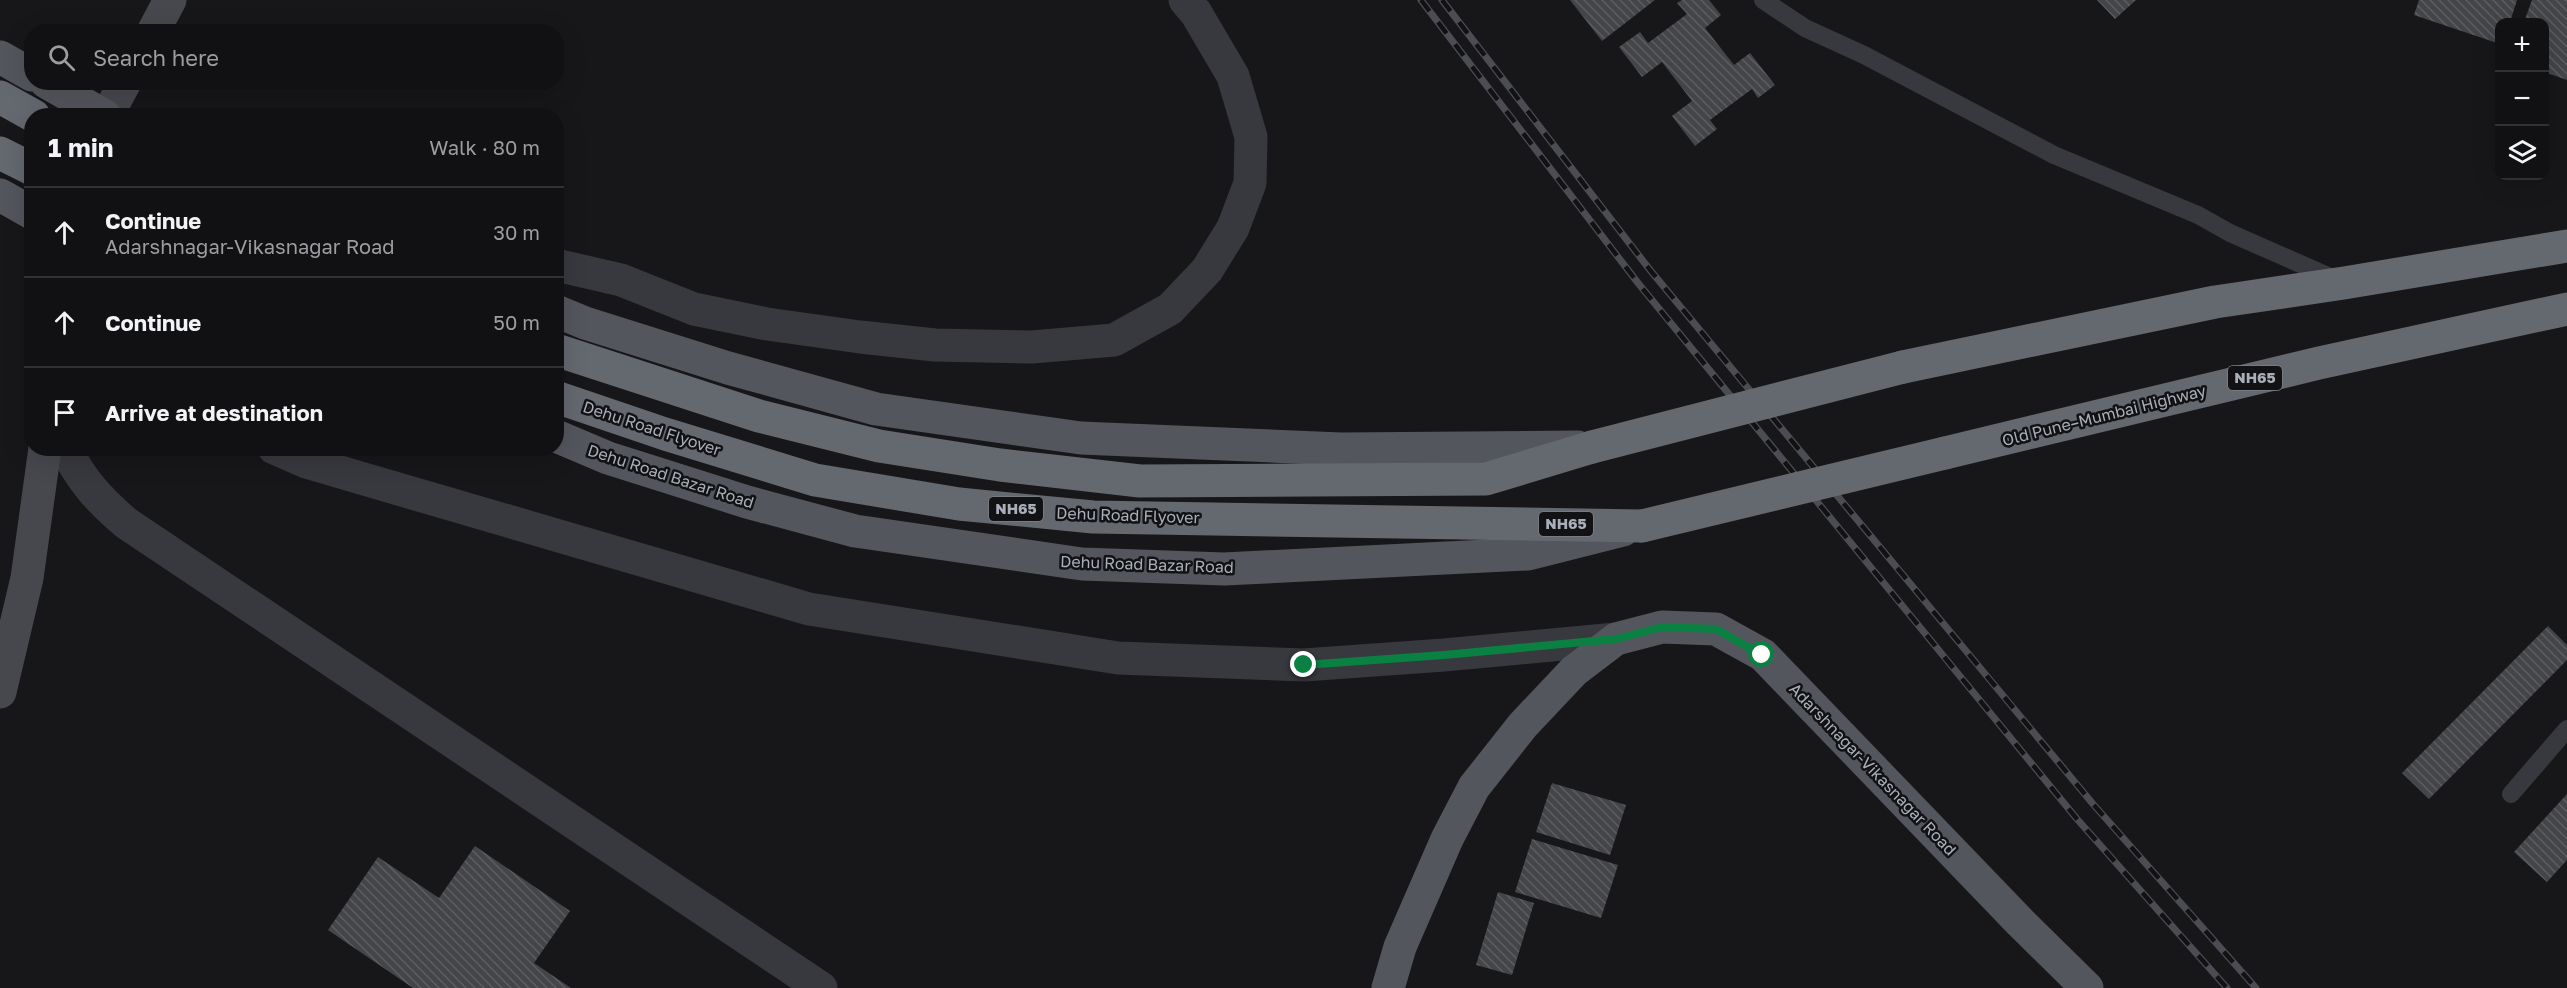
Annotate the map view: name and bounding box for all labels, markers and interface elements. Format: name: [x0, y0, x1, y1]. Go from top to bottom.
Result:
map controls: [2495, 18, 2549, 180]
button: +: [2495, 18, 2549, 72]
search box: [24, 24, 564, 90]
icon: search: [45, 41, 78, 74]
text: Search here: [93, 44, 219, 71]
button: −: [2495, 72, 2549, 126]
button: layers: [2495, 126, 2549, 180]
text: 1 min: [48, 132, 114, 163]
text: Walk · 80 m: [429, 135, 540, 159]
text: Continue: [105, 207, 201, 234]
icon: ahead: [48, 216, 81, 249]
text: 30 m: [493, 220, 540, 244]
text: Adarshnagar-Vikasnagar Road: [105, 234, 395, 258]
icon: ahead: [48, 306, 81, 339]
text: Continue: [105, 309, 201, 336]
text: 50 m: [493, 310, 540, 334]
road number: NH65: [2228, 366, 2282, 390]
street label: Old Pune–Mumbai Highway: [2000, 380, 2208, 450]
icon: arrive: [48, 396, 81, 429]
street label: Dehu Road Flyover: [581, 396, 723, 460]
text: Arrive at destination: [105, 399, 323, 426]
street label: Dehu Road Bazar Road: [585, 440, 757, 512]
road number: NH65: [989, 497, 1043, 521]
street label: Dehu Road Flyover: [1056, 503, 1200, 527]
road number: NH65: [1539, 512, 1593, 536]
street label: Dehu Road Bazar Road: [1060, 551, 1234, 577]
route start: [1748, 641, 1774, 667]
route end: [1290, 651, 1316, 677]
street label: Adarshnagar-Vikasnagar Road: [1785, 679, 1961, 859]

